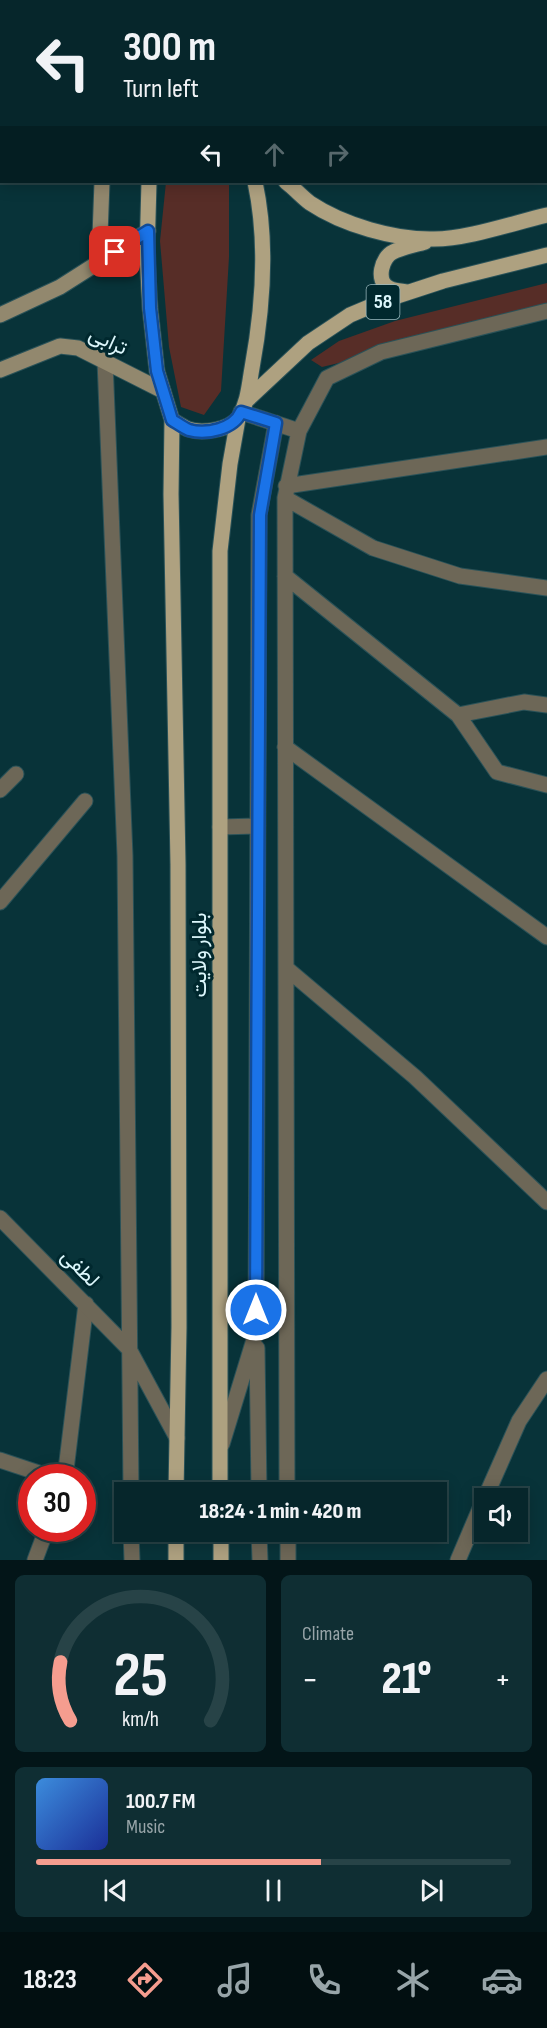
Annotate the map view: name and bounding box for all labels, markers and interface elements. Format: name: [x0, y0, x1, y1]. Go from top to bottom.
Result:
text: 300 m: [123, 22, 216, 73]
icon: left: [24, 24, 102, 102]
text: Turn left: [123, 73, 199, 105]
icon: left: [195, 138, 228, 171]
icon: ahead: [258, 138, 291, 171]
icon: right: [321, 138, 354, 171]
pin: [89, 226, 140, 277]
icon: arrive: [98, 235, 131, 268]
road number: 58: [366, 285, 400, 319]
street label: ترابی: [85, 321, 131, 361]
street label: بلوار ولایت: [187, 913, 212, 997]
street label: لطفی: [55, 1243, 105, 1293]
position arrow: [224, 1278, 288, 1342]
speed limit sign: 30: [18, 1464, 96, 1542]
map controls: [474, 1488, 528, 1542]
button: sound: [474, 1488, 528, 1542]
text: 18:24 · 1 min · 420 m: [200, 1498, 361, 1525]
text: Climate: [302, 1622, 354, 1646]
text: 25: [113, 1639, 168, 1714]
text: 21°: [381, 1652, 432, 1707]
text: −: [302, 1660, 318, 1700]
text: +: [495, 1660, 511, 1700]
text: km/h: [122, 1707, 159, 1732]
text: 100.7 FM: [126, 1788, 195, 1815]
text: Music: [126, 1815, 165, 1839]
icon: previous: [99, 1874, 132, 1907]
icon: pause: [257, 1874, 290, 1907]
icon: next: [415, 1874, 448, 1907]
icon: directions: [124, 1959, 166, 2001]
icon: music: [214, 1959, 256, 2001]
icon: phone: [303, 1959, 345, 2001]
icon: climate: [392, 1959, 434, 2001]
icon: car: [481, 1959, 523, 2001]
text: 18:23: [24, 1964, 77, 1996]

